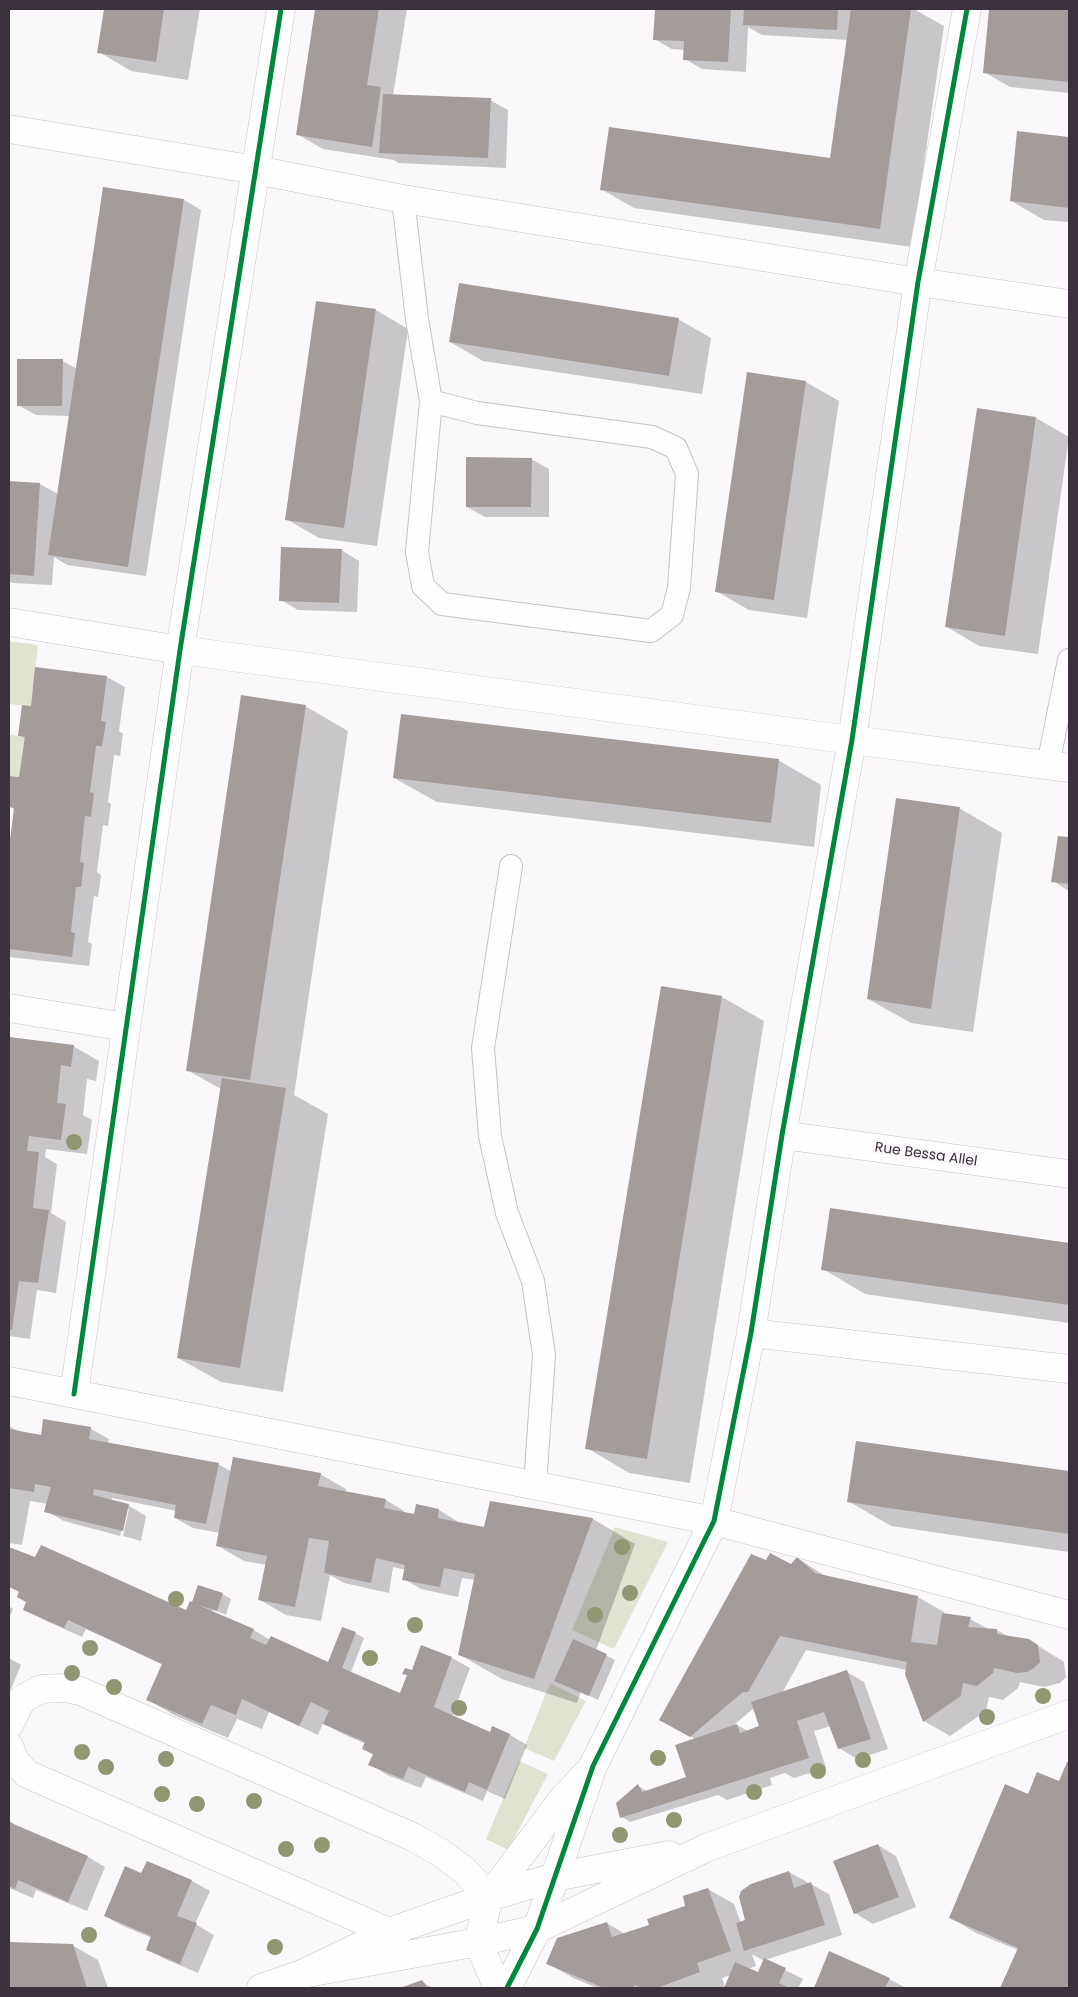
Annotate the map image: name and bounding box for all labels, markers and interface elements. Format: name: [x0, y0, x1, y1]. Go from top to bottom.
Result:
street label: Rue Bessa Allel: [874, 1139, 978, 1171]

